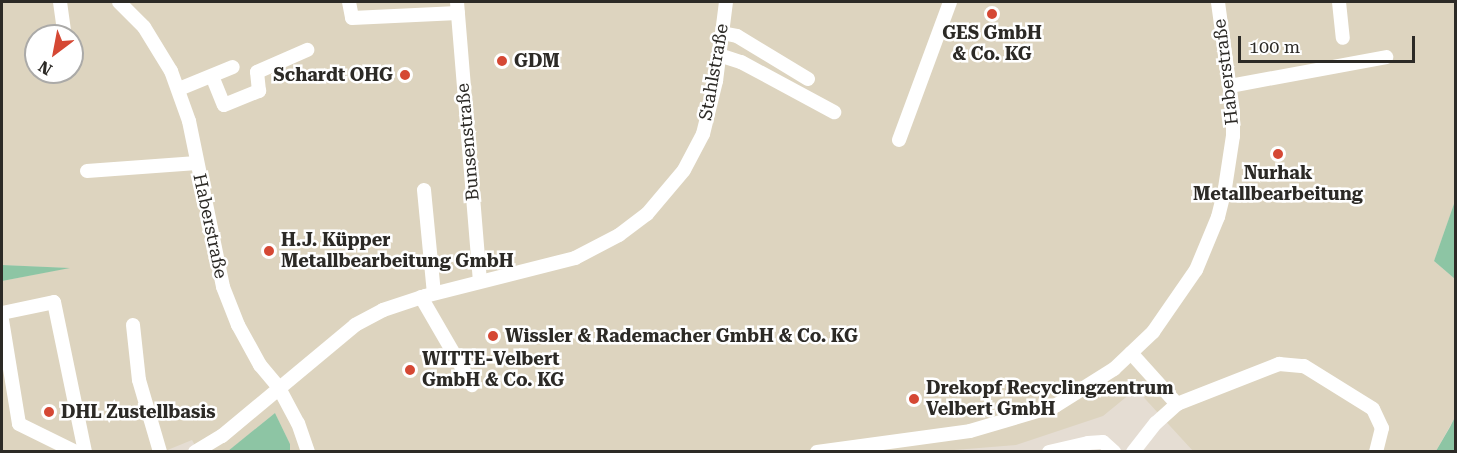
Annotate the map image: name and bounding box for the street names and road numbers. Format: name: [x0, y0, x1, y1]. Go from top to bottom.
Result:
street label: Haberstraße: [1209, 18, 1243, 126]
street label: Stahlstraße: [695, 22, 733, 122]
street label: Bunsenstraße: [452, 82, 484, 202]
street label: Haberstraße: [188, 172, 232, 280]

